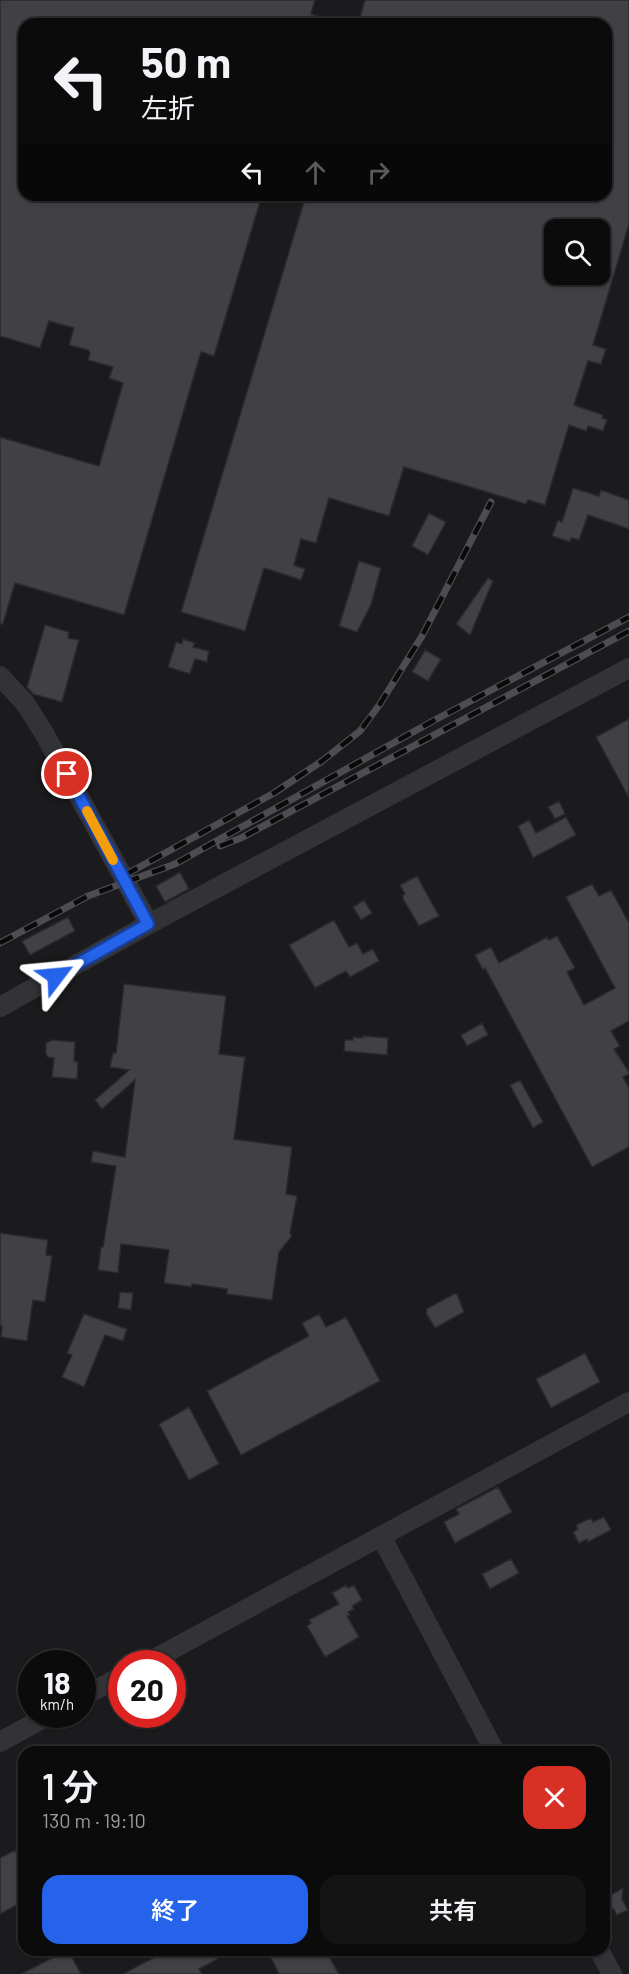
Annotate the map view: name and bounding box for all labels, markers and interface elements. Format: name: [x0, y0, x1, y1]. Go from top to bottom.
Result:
text: 50 m: [141, 36, 231, 86]
icon: left: [42, 42, 120, 120]
text: 左折: [141, 91, 195, 123]
icon: left: [236, 156, 269, 189]
icon: ahead: [299, 156, 332, 189]
icon: right: [362, 156, 395, 189]
map controls: [544, 219, 610, 285]
button: search: [544, 219, 610, 285]
pin: [41, 748, 92, 799]
icon: arrive: [50, 757, 83, 790]
position arrow: [24, 944, 88, 1008]
speed limit sign: 20: [108, 1650, 186, 1728]
text: 18: [44, 1664, 70, 1700]
text: km/h: [40, 1695, 74, 1713]
text: 1 分: [42, 1764, 98, 1807]
button: close: [523, 1766, 586, 1829]
text: 130 m · 19:10: [42, 1808, 146, 1832]
button: 終了: [42, 1875, 308, 1944]
button: 共有: [320, 1875, 586, 1944]

